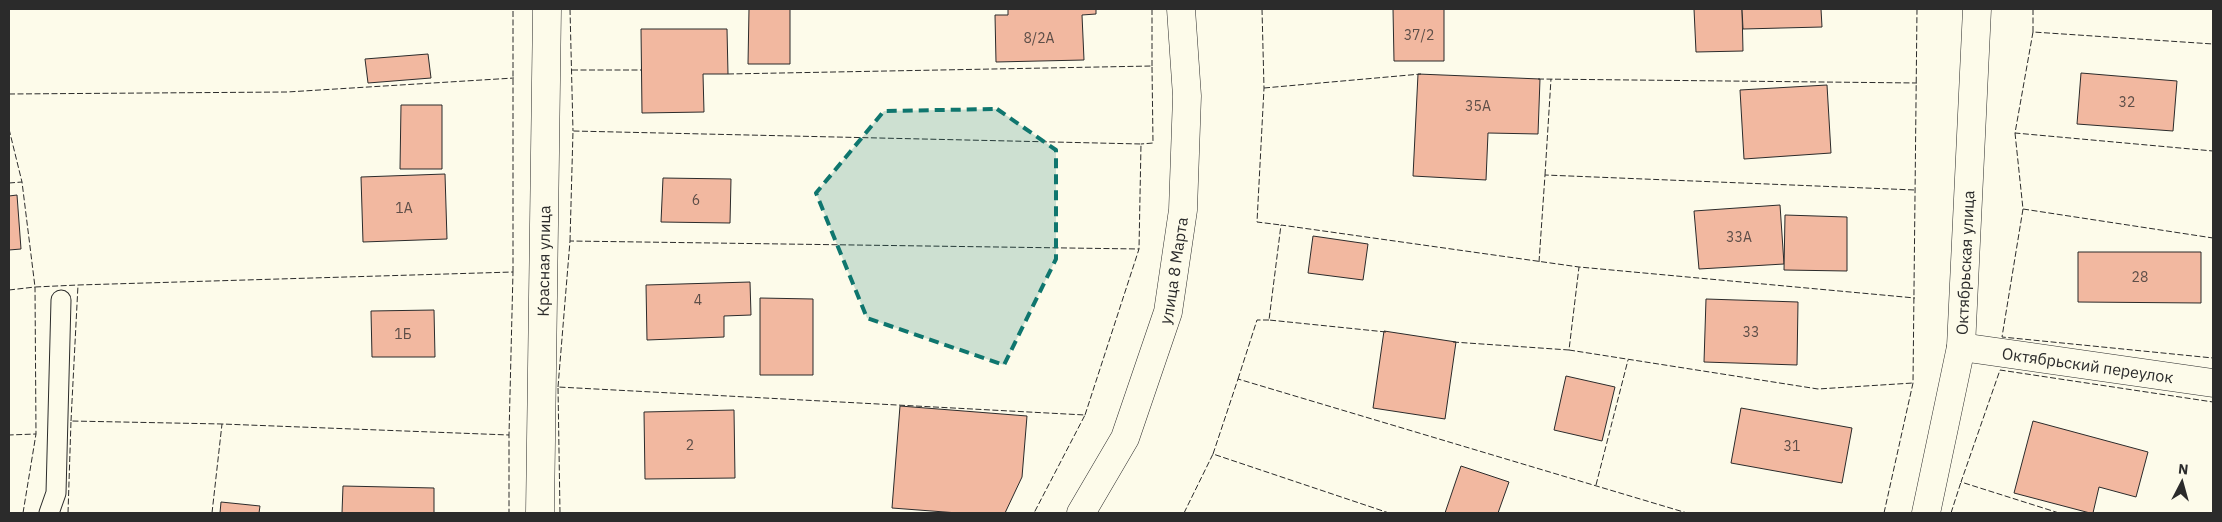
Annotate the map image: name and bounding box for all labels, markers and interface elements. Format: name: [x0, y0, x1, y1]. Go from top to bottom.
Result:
house number: 37/2: [1404, 26, 1434, 44]
house number: 8/2А: [1023, 29, 1055, 47]
house number: 32: [2119, 93, 2135, 111]
house number: 35А: [1465, 97, 1491, 115]
street label: Октябрьская улица: [1952, 190, 1978, 336]
house number: 6: [692, 191, 700, 209]
house number: 1А: [395, 199, 413, 217]
street label: Красная улица: [533, 205, 554, 317]
street label: улица 8 Марта: [1155, 215, 1192, 327]
house number: 33А: [1726, 228, 1752, 246]
house number: 28: [2132, 268, 2148, 286]
house number: 4: [694, 291, 702, 309]
house number: 33: [1743, 323, 1759, 341]
house number: 1Б: [394, 325, 412, 343]
street label: Октябрьский переулок: [2001, 343, 2175, 387]
house number: 2: [686, 436, 694, 454]
house number: 31: [1784, 437, 1800, 455]
north arrow: [2157, 457, 2207, 507]
text: N: [2177, 460, 2189, 479]

